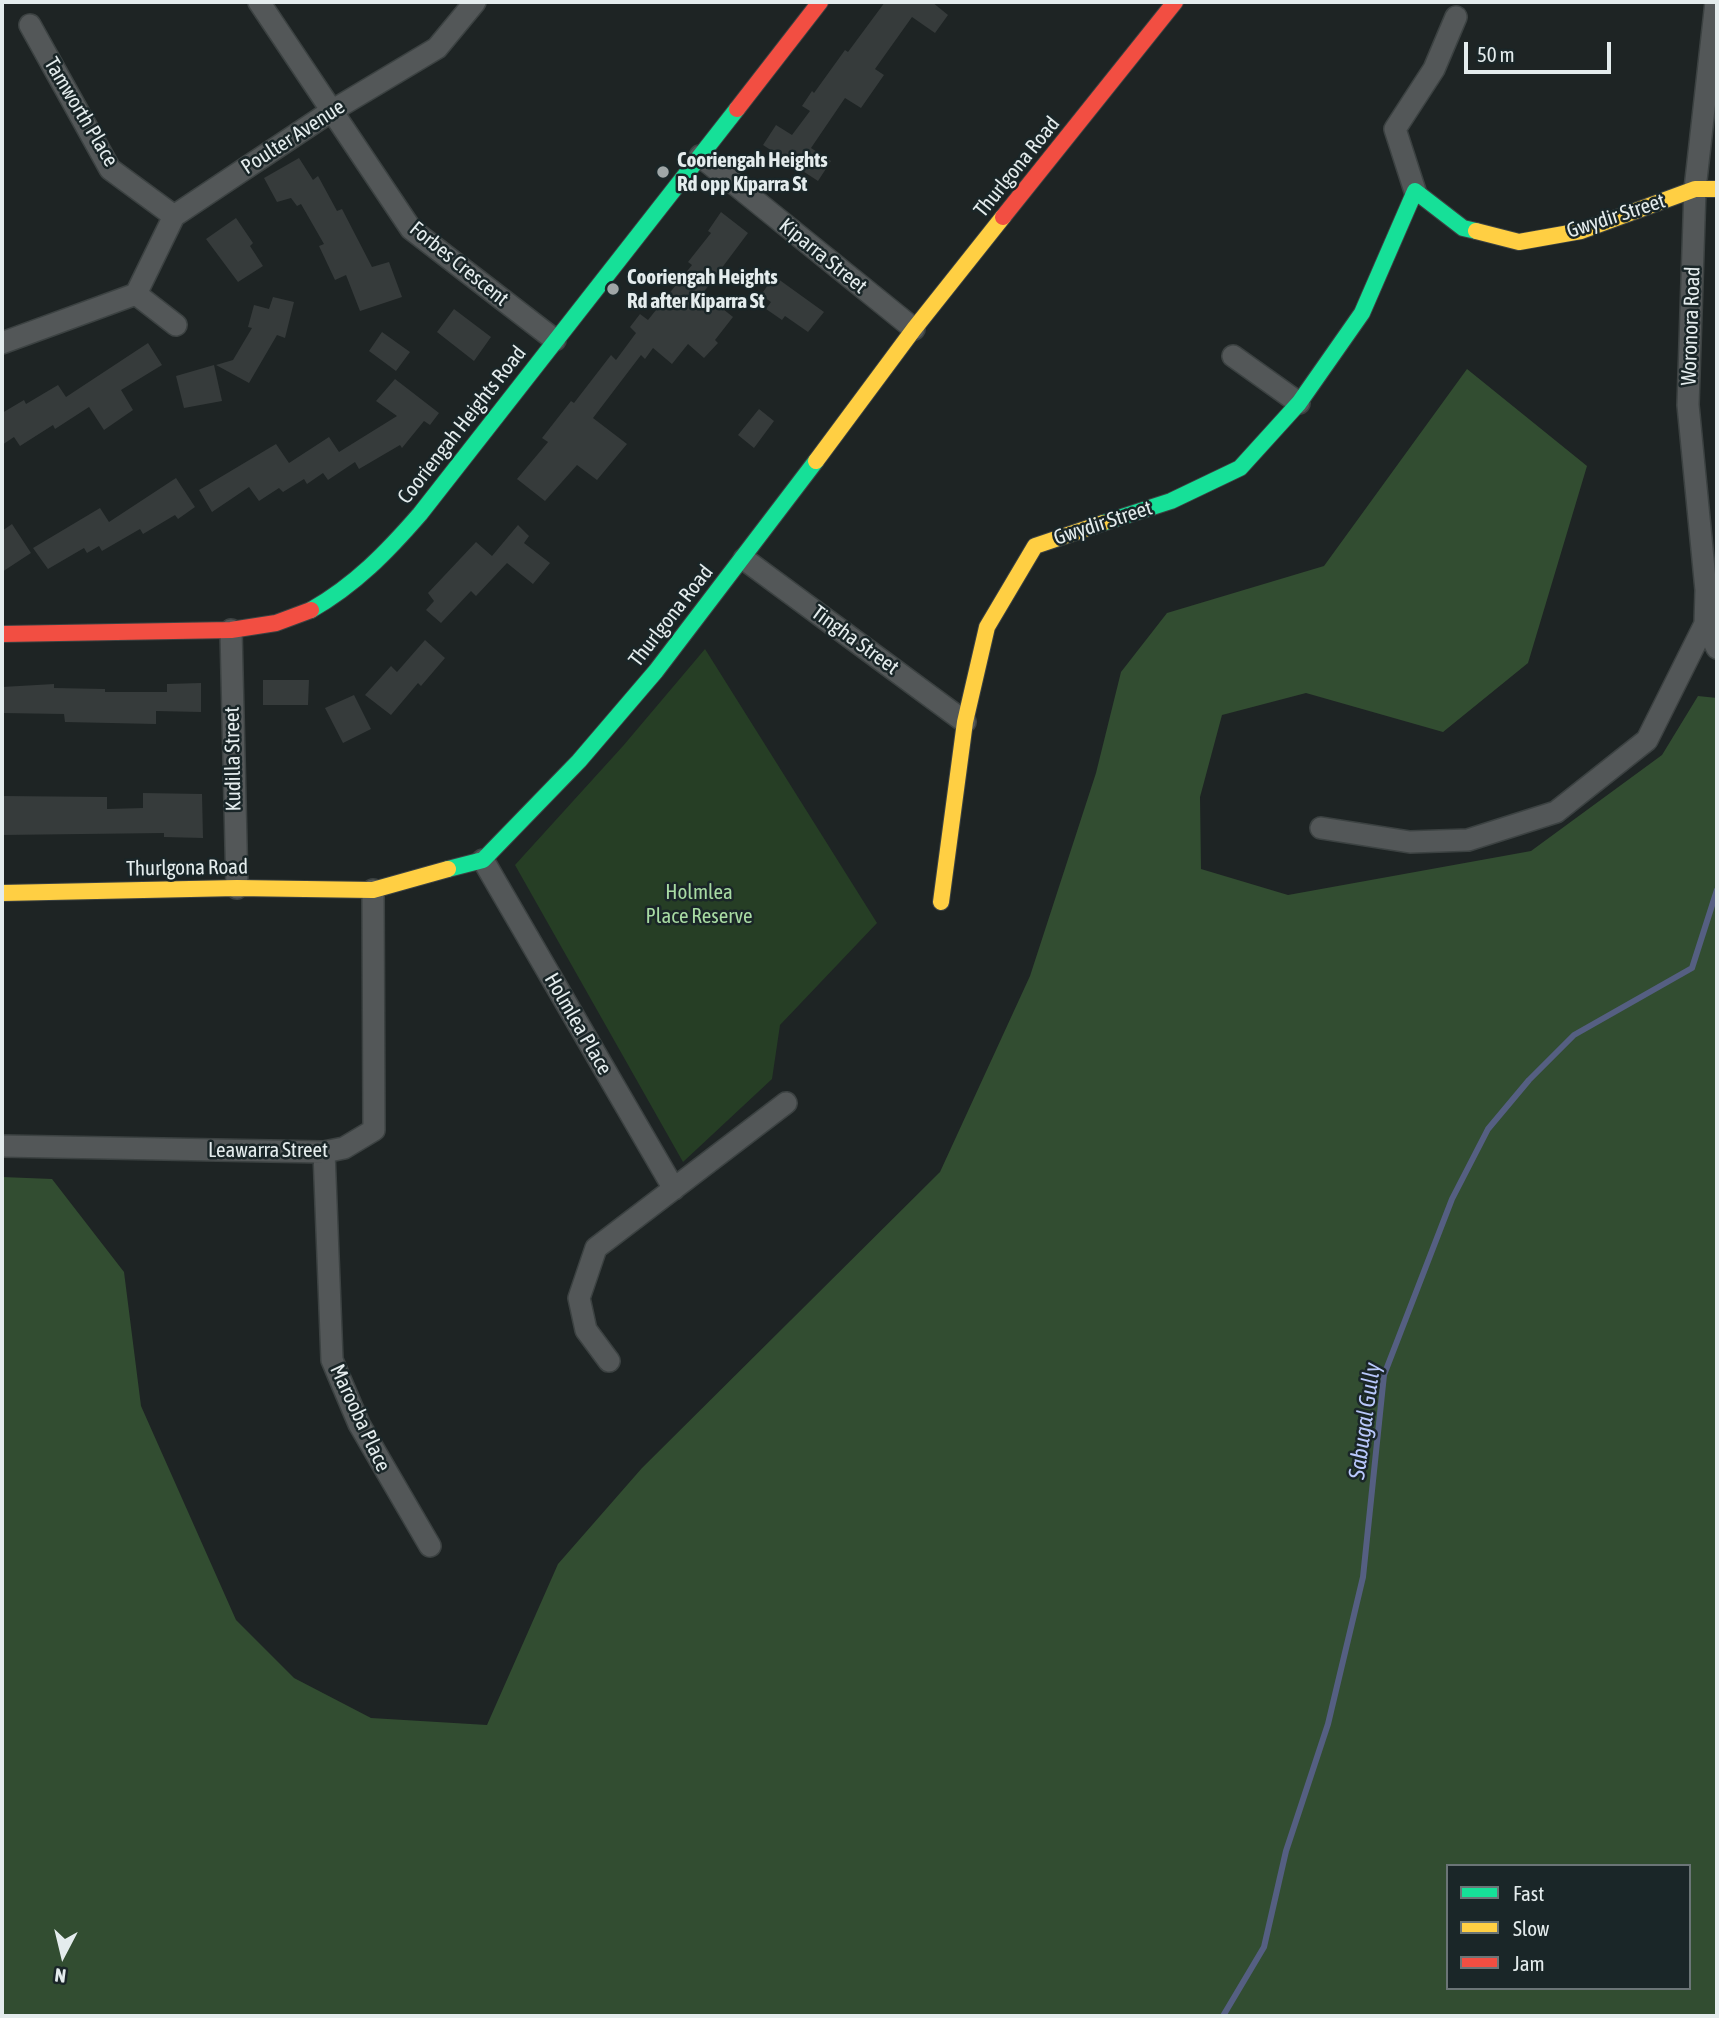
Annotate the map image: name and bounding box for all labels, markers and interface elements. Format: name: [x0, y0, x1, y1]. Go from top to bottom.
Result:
scale bar: [1467, 28, 1614, 72]
text: 50 m: [1477, 42, 1515, 66]
street label: Tamworth Place: [39, 53, 123, 171]
street label: Poulter Avenue: [237, 94, 349, 180]
street label: Thurlgona Road: [969, 112, 1065, 222]
place label: Cooriengah Heights Rd opp Kiparra St: [677, 147, 828, 197]
marker: Cooriengah Heights Rd opp Kiparra St: [655, 164, 671, 180]
street label: Gwydir Street: [1564, 188, 1668, 244]
street label: Kiparra Street: [774, 213, 872, 299]
street label: Forbes Crescent: [404, 216, 514, 312]
place label: Cooriengah Heights Rd after Kiparra St: [627, 264, 778, 314]
street label: Woronora Road: [1676, 266, 1706, 386]
marker: Cooriengah Heights Rd after Kiparra St: [605, 281, 621, 297]
street label: Cooriengah Heights Road: [392, 341, 532, 509]
street label: Gwydir Street: [1051, 495, 1155, 551]
street label: Thurlgona Road: [624, 560, 718, 672]
street label: Tingha Street: [806, 600, 904, 680]
street label: Kudilla Street: [219, 706, 247, 812]
street label: Thurlgona Road: [126, 854, 248, 882]
park label: Holmlea Place Reserve: [646, 879, 752, 929]
street label: Holmlea Place: [539, 969, 617, 1079]
street label: Leawarra Street: [208, 1137, 328, 1163]
street label: Marooba Place: [324, 1360, 396, 1476]
water label: Sabugal Gully: [1343, 1361, 1387, 1481]
legend: [1446, 1864, 1691, 1990]
text: Fast: [1513, 1881, 1544, 1905]
text: Slow: [1513, 1916, 1549, 1940]
north arrow: [28, 1920, 98, 1990]
text: Jam: [1513, 1951, 1545, 1975]
text: N: [54, 1964, 67, 1987]

